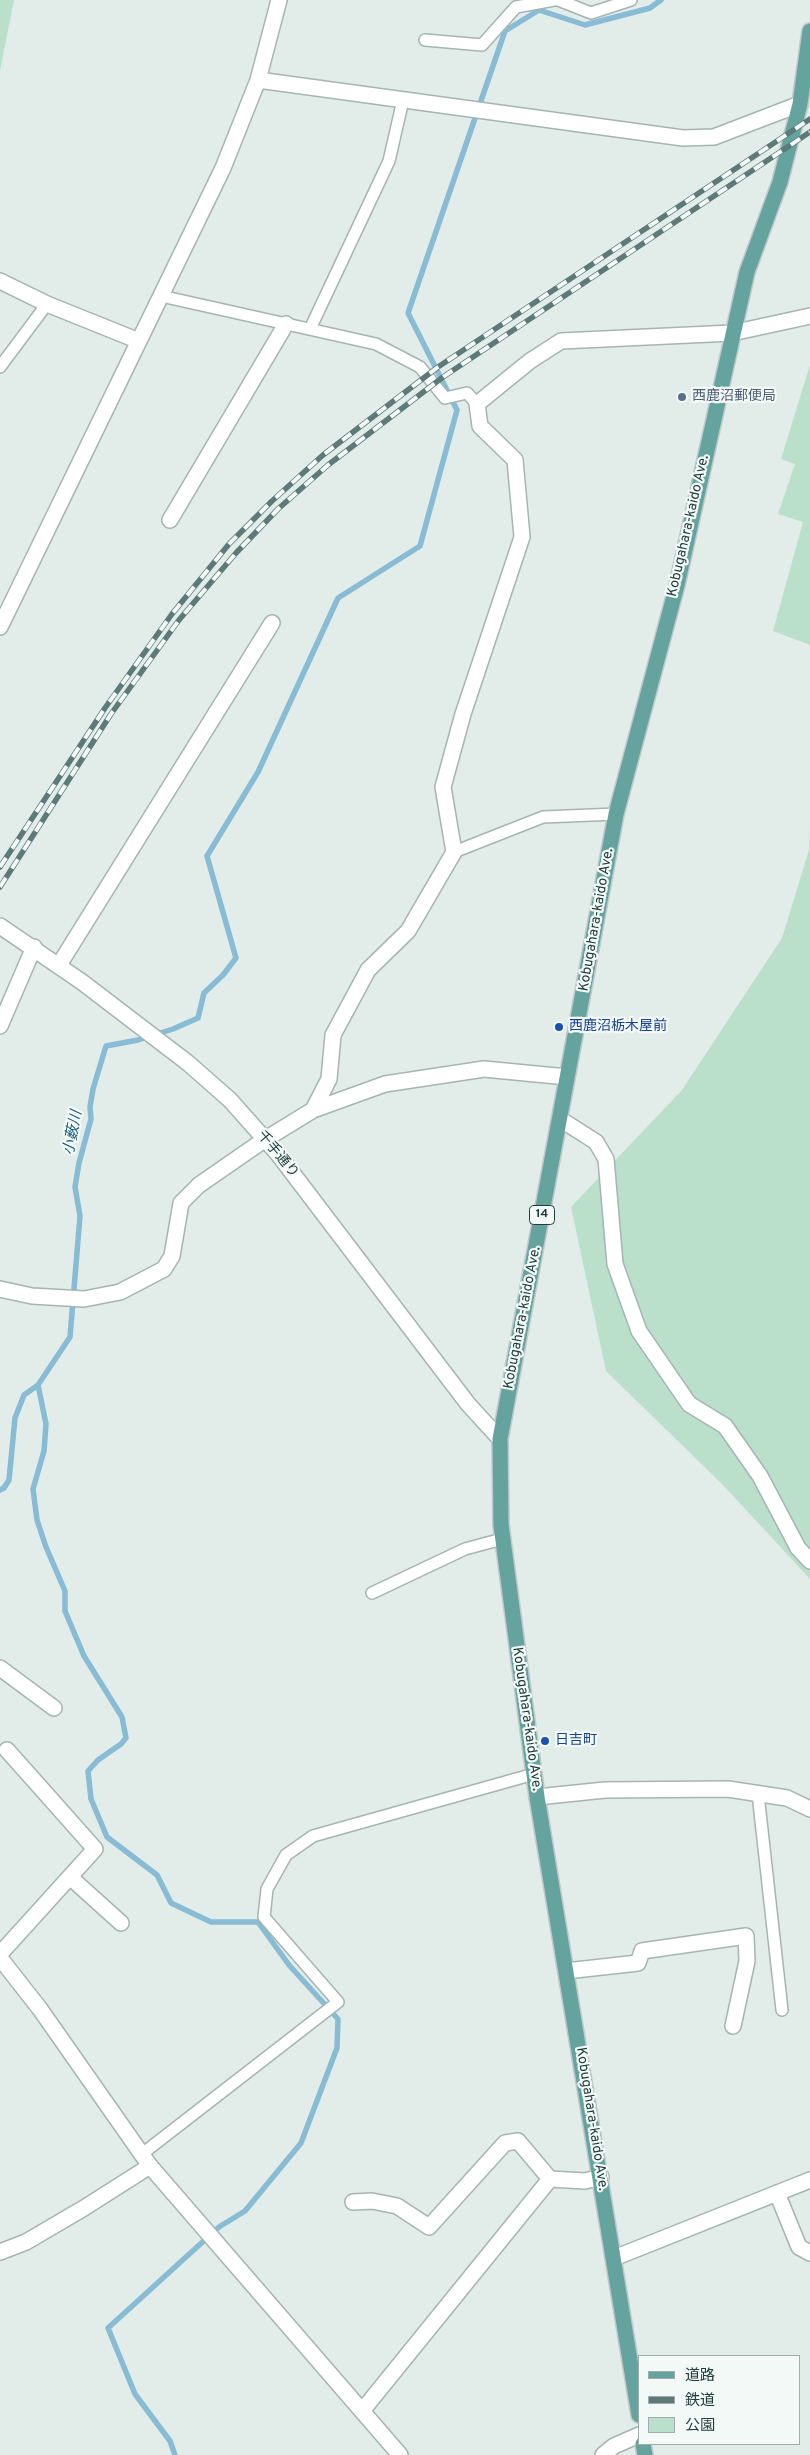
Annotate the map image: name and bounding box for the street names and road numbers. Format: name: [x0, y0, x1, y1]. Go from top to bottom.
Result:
street label: Kobugahara-kaido Ave.: [665, 454, 713, 598]
street label: Kobugahara-kaido Ave.: [576, 847, 618, 993]
street label: 千手通り: [253, 1128, 301, 1182]
road number: 14: [530, 1206, 554, 1224]
street label: Kobugahara-kaido Ave.: [501, 1245, 545, 1391]
street label: Kobugahara-kaido Ave.: [508, 1646, 544, 1792]
street label: Kobugahara-kaido Ave.: [571, 2046, 611, 2192]

